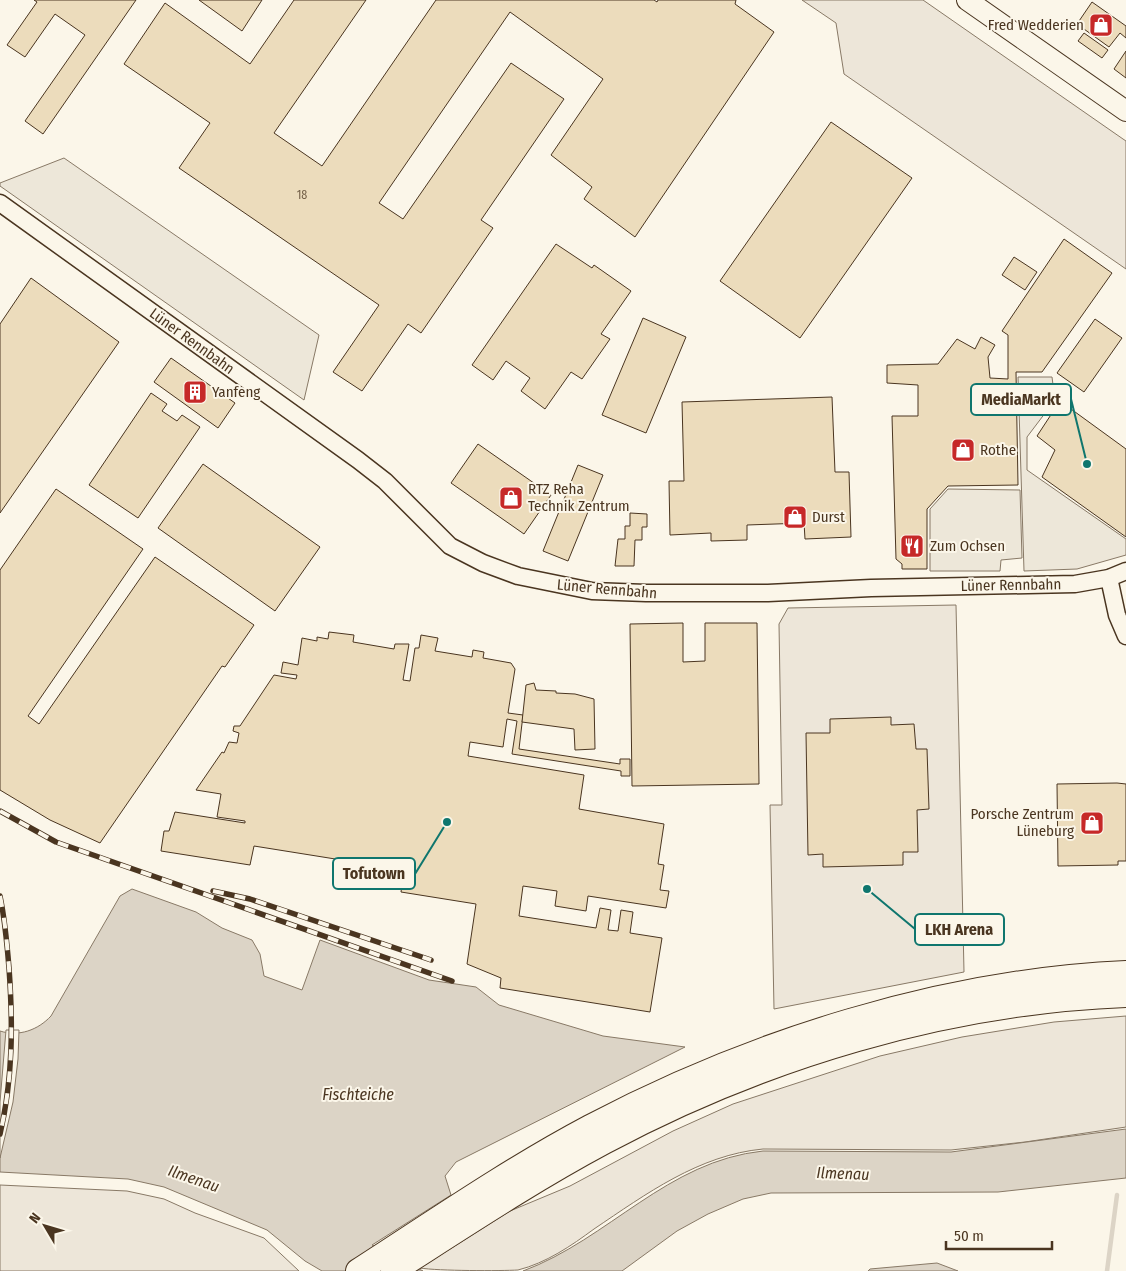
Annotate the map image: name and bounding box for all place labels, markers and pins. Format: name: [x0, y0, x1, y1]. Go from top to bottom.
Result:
shop icon: Fred Wedderien: [1088, 12, 1114, 38]
place label: Fred Wedderien: [988, 16, 1084, 34]
building icon: Yanfeng: [182, 379, 208, 405]
place label: Yanfeng: [212, 383, 260, 401]
callout: MediaMarkt: [971, 384, 1071, 415]
shop icon: Rothe: [950, 437, 976, 463]
place label: Rothe: [980, 441, 1016, 459]
place label: RTZ Reha Technik Zentrum: [528, 480, 630, 515]
shop icon: RTZ Reha Technik Zentrum: [498, 485, 524, 511]
shop icon: Durst: [782, 504, 808, 530]
place label: Durst: [812, 508, 845, 526]
restaurant icon: Zum Ochsen: [899, 533, 925, 559]
place label: Zum Ochsen: [930, 537, 1005, 555]
place label: Porsche Zentrum Lüneburg: [970, 805, 1074, 840]
shop icon: Porsche Zentrum Lüneburg: [1079, 810, 1105, 836]
callout: Tofutown: [333, 858, 415, 889]
callout: LKH Arena: [915, 914, 1004, 945]

